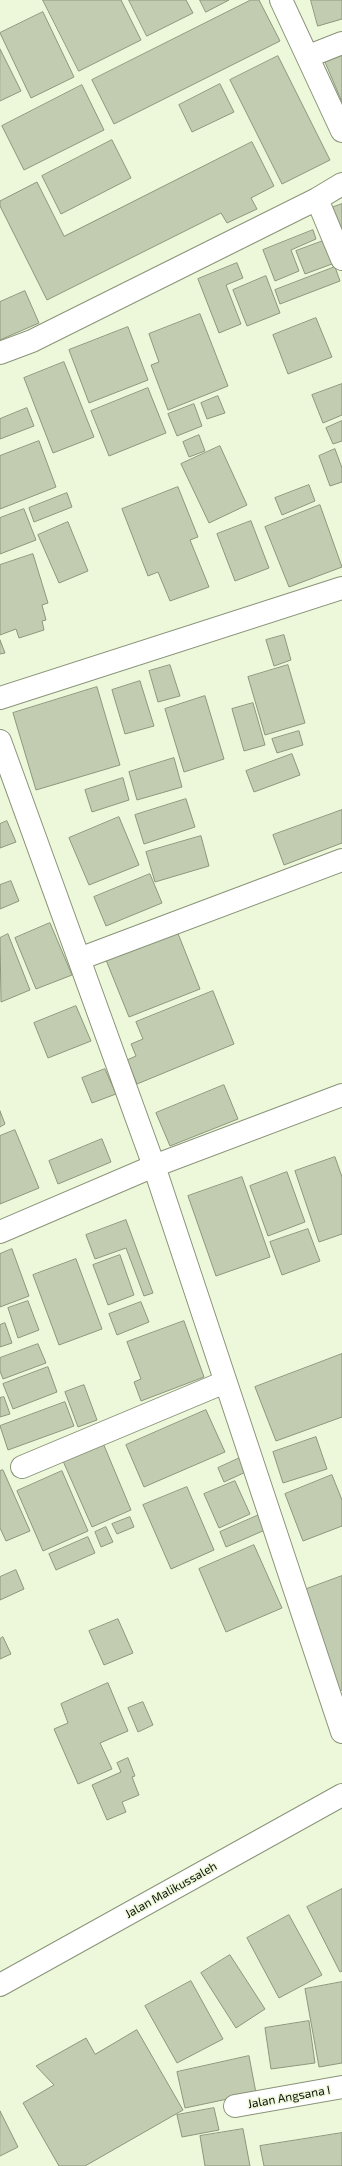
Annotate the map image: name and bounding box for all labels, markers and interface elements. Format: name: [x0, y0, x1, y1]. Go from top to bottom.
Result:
street label: Jalan Malikussaleh: [123, 1859, 219, 1921]
street label: Jalan Angsana I: [247, 2083, 331, 2111]

